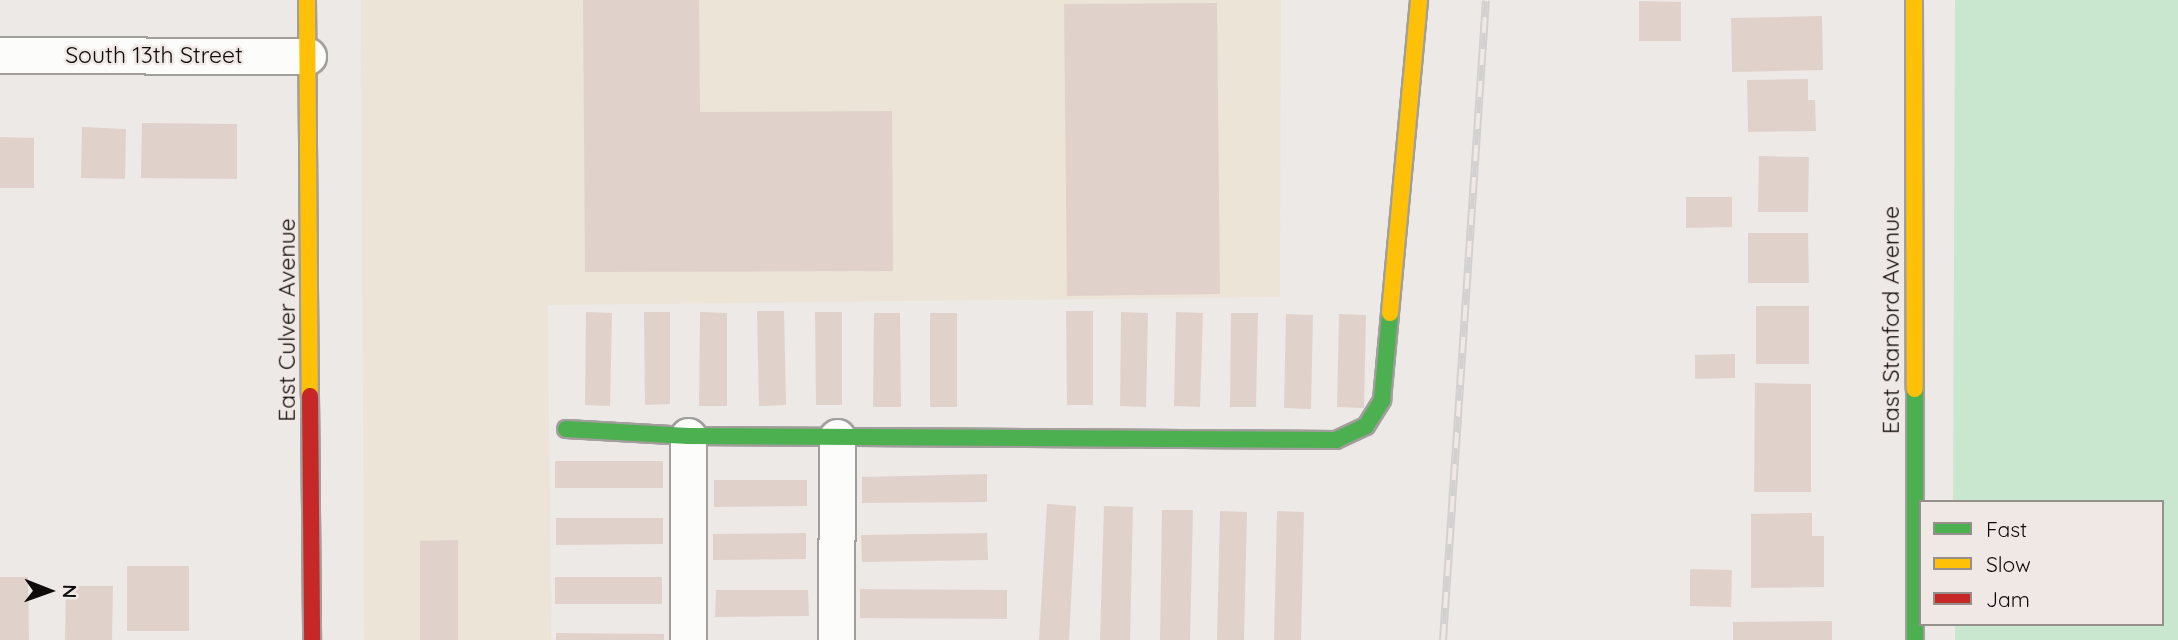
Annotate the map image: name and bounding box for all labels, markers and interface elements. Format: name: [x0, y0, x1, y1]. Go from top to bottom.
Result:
street label: South 13th Street: [65, 41, 243, 69]
street label: East Stanford Avenue: [1877, 206, 1905, 434]
street label: East Culver Avenue: [273, 218, 301, 422]
legend: [1919, 500, 2164, 626]
text: Fast: [1986, 516, 2027, 542]
text: Slow: [1986, 551, 2031, 577]
north arrow: [14, 556, 84, 626]
text: N: [58, 584, 82, 599]
text: Jam: [1986, 586, 2030, 612]

